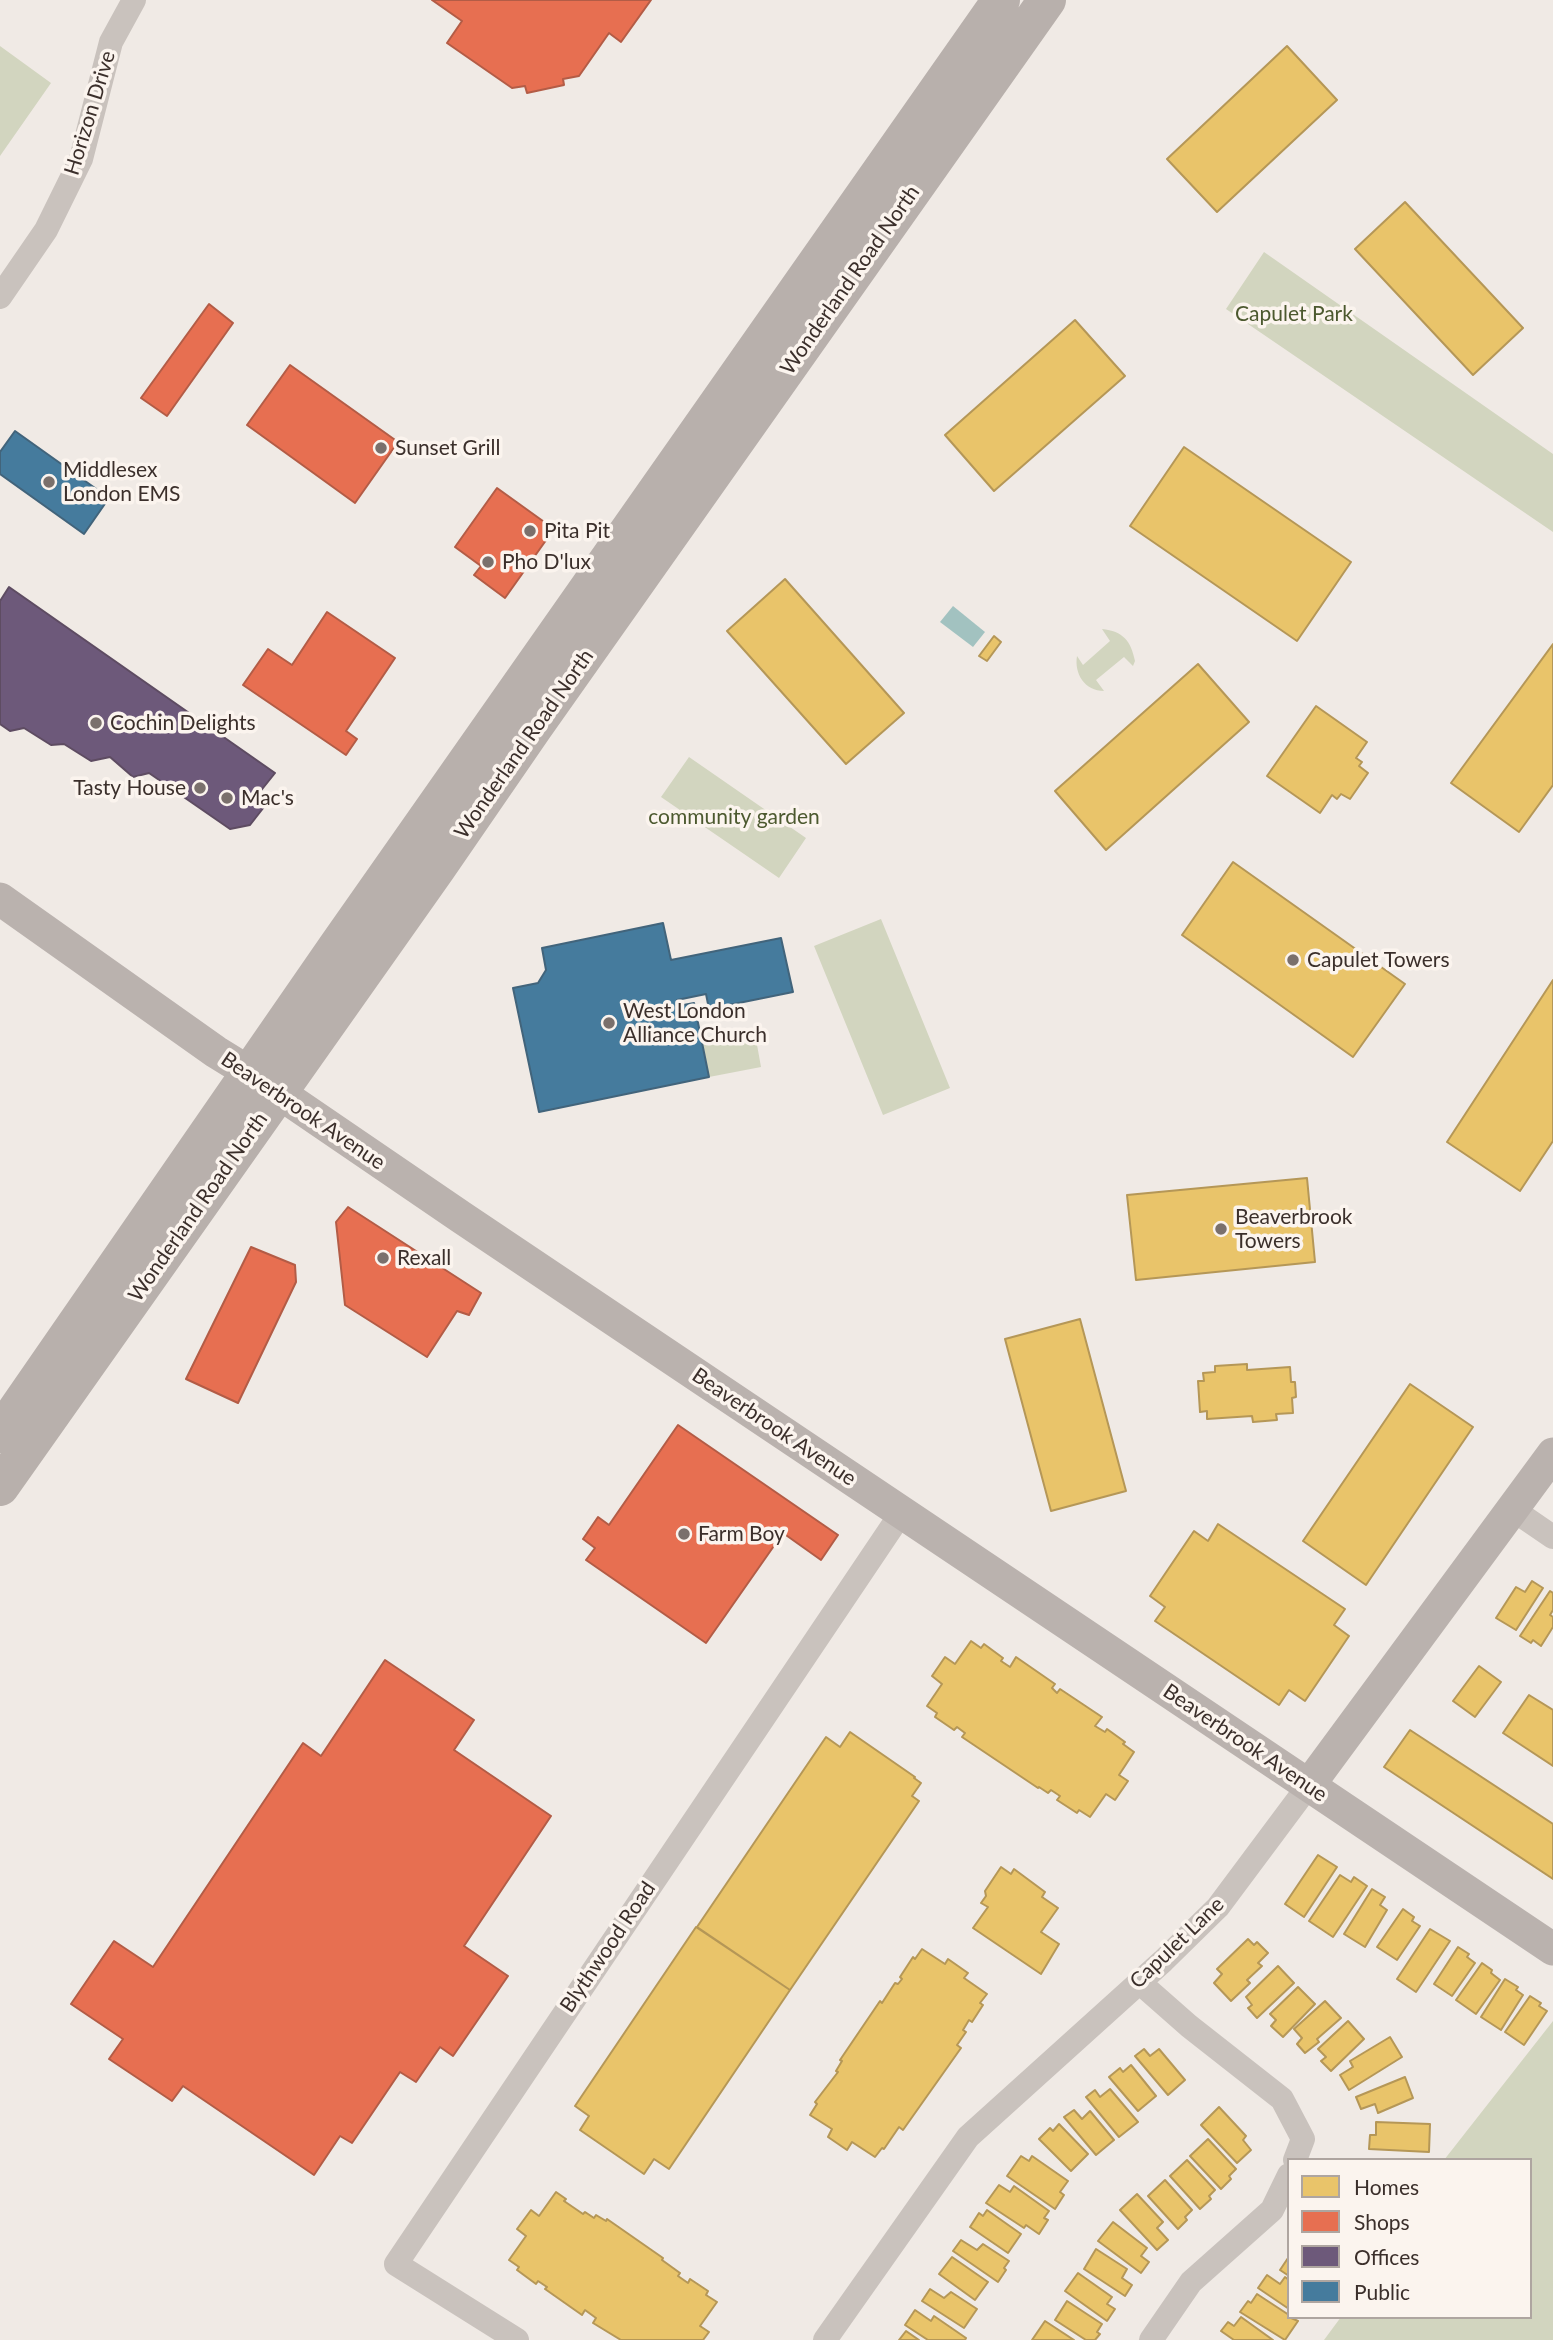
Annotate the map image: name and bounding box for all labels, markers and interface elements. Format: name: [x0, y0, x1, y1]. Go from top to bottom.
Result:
street label: Horizon Drive: [59, 48, 121, 178]
street label: Wonderland Road North: [775, 180, 925, 380]
park label: Capulet Park: [1235, 301, 1353, 327]
place label: Sunset Grill: [395, 435, 500, 461]
marker: Sunset Grill: [373, 440, 389, 456]
place label: Middlesex London EMS: [63, 457, 180, 507]
marker: Middlesex London EMS: [41, 474, 57, 490]
place label: Pita Pit: [544, 518, 610, 544]
marker: Pita Pit: [522, 523, 538, 539]
place label: Pho D'lux: [502, 549, 591, 575]
marker: Pho D'lux: [480, 554, 496, 570]
street label: Wonderland Road North: [449, 644, 599, 844]
place label: Cochin Delights: [110, 710, 256, 736]
marker: Cochin Delights: [88, 715, 104, 731]
place label: Tasty House: [73, 775, 186, 801]
marker: Tasty House: [192, 780, 208, 796]
place label: Mac's: [241, 785, 294, 811]
marker: Mac's: [219, 790, 235, 806]
park label: community garden: [648, 804, 820, 830]
place label: Capulet Towers: [1307, 947, 1450, 973]
marker: Capulet Towers: [1285, 952, 1301, 968]
place label: West London Alliance Church: [623, 998, 767, 1048]
marker: West London Alliance Church: [601, 1015, 617, 1031]
street label: Beaverbrook Avenue: [216, 1047, 390, 1175]
street label: Wonderland Road North: [123, 1107, 273, 1307]
place label: Beaverbrook Towers: [1235, 1204, 1352, 1254]
marker: Beaverbrook Towers: [1213, 1221, 1229, 1237]
place label: Rexall: [397, 1245, 451, 1271]
marker: Rexall: [375, 1250, 391, 1266]
street label: Beaverbrook Avenue: [687, 1363, 861, 1491]
place label: Farm Boy: [698, 1521, 785, 1547]
marker: Farm Boy: [676, 1526, 692, 1542]
street label: Beaverbrook Avenue: [1158, 1679, 1332, 1807]
street label: Blythwood Road: [555, 1877, 661, 2017]
street label: Capulet Lane: [1125, 1892, 1229, 1994]
legend: [1287, 2158, 1532, 2319]
text: Homes: [1354, 2174, 1419, 2199]
text: Shops: [1354, 2209, 1410, 2234]
text: Offices: [1354, 2244, 1419, 2269]
text: Public: [1354, 2279, 1410, 2304]

